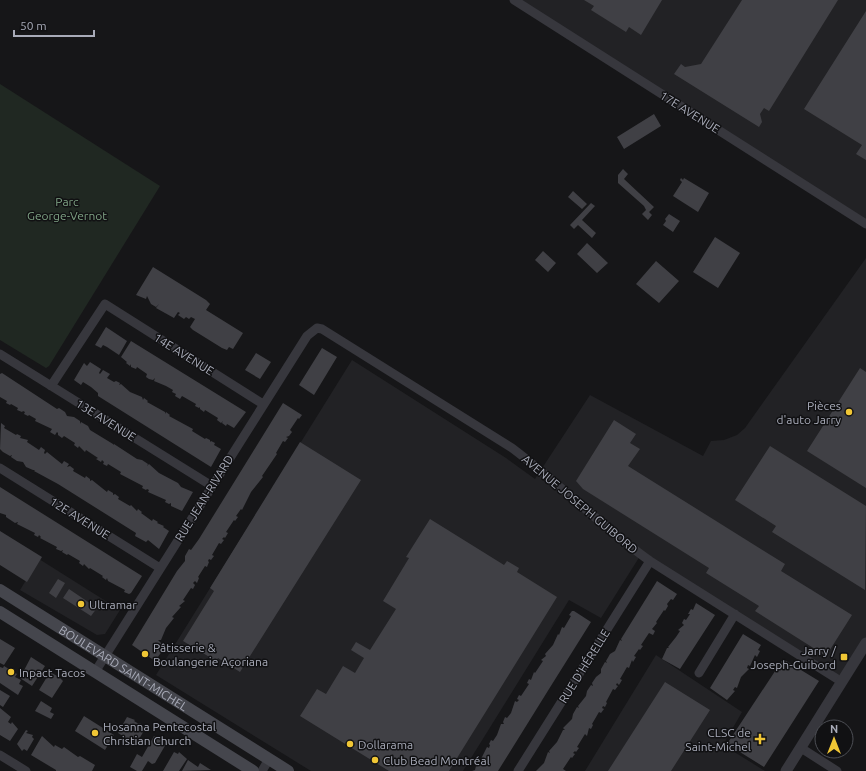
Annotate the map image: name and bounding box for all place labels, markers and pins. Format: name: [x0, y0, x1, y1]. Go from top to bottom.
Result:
place label: Pièces d'auto Jarry: [776, 399, 841, 426]
marker: Pièces d'auto Jarry: [844, 407, 854, 417]
place label: Ultramar: [89, 598, 137, 611]
marker: Ultramar: [76, 599, 86, 609]
place label: Pâtisserie & Boulangerie Açoriana: [153, 641, 268, 668]
place label: Jarry / Joseph-Guibord: [751, 644, 837, 671]
marker: Pâtisserie & Boulangerie Açoriana: [140, 649, 150, 659]
marker: Jarry / Joseph-Guibord: [839, 652, 849, 662]
place label: Inpact Tacos: [19, 666, 85, 679]
marker: Inpact Tacos: [6, 667, 16, 677]
place label: Hosanna Pentecostal Christian Church: [103, 720, 216, 747]
place label: CLSC de Saint-Michel: [685, 726, 751, 753]
marker: Hosanna Pentecostal Christian Church: [90, 728, 100, 738]
marker: CLSC de Saint-Michel: [754, 733, 766, 745]
place label: Dollarama: [358, 738, 413, 751]
marker: Dollarama: [345, 739, 355, 749]
place label: Club Bead Montréal: [383, 754, 490, 767]
marker: Club Bead Montréal: [370, 755, 380, 765]

